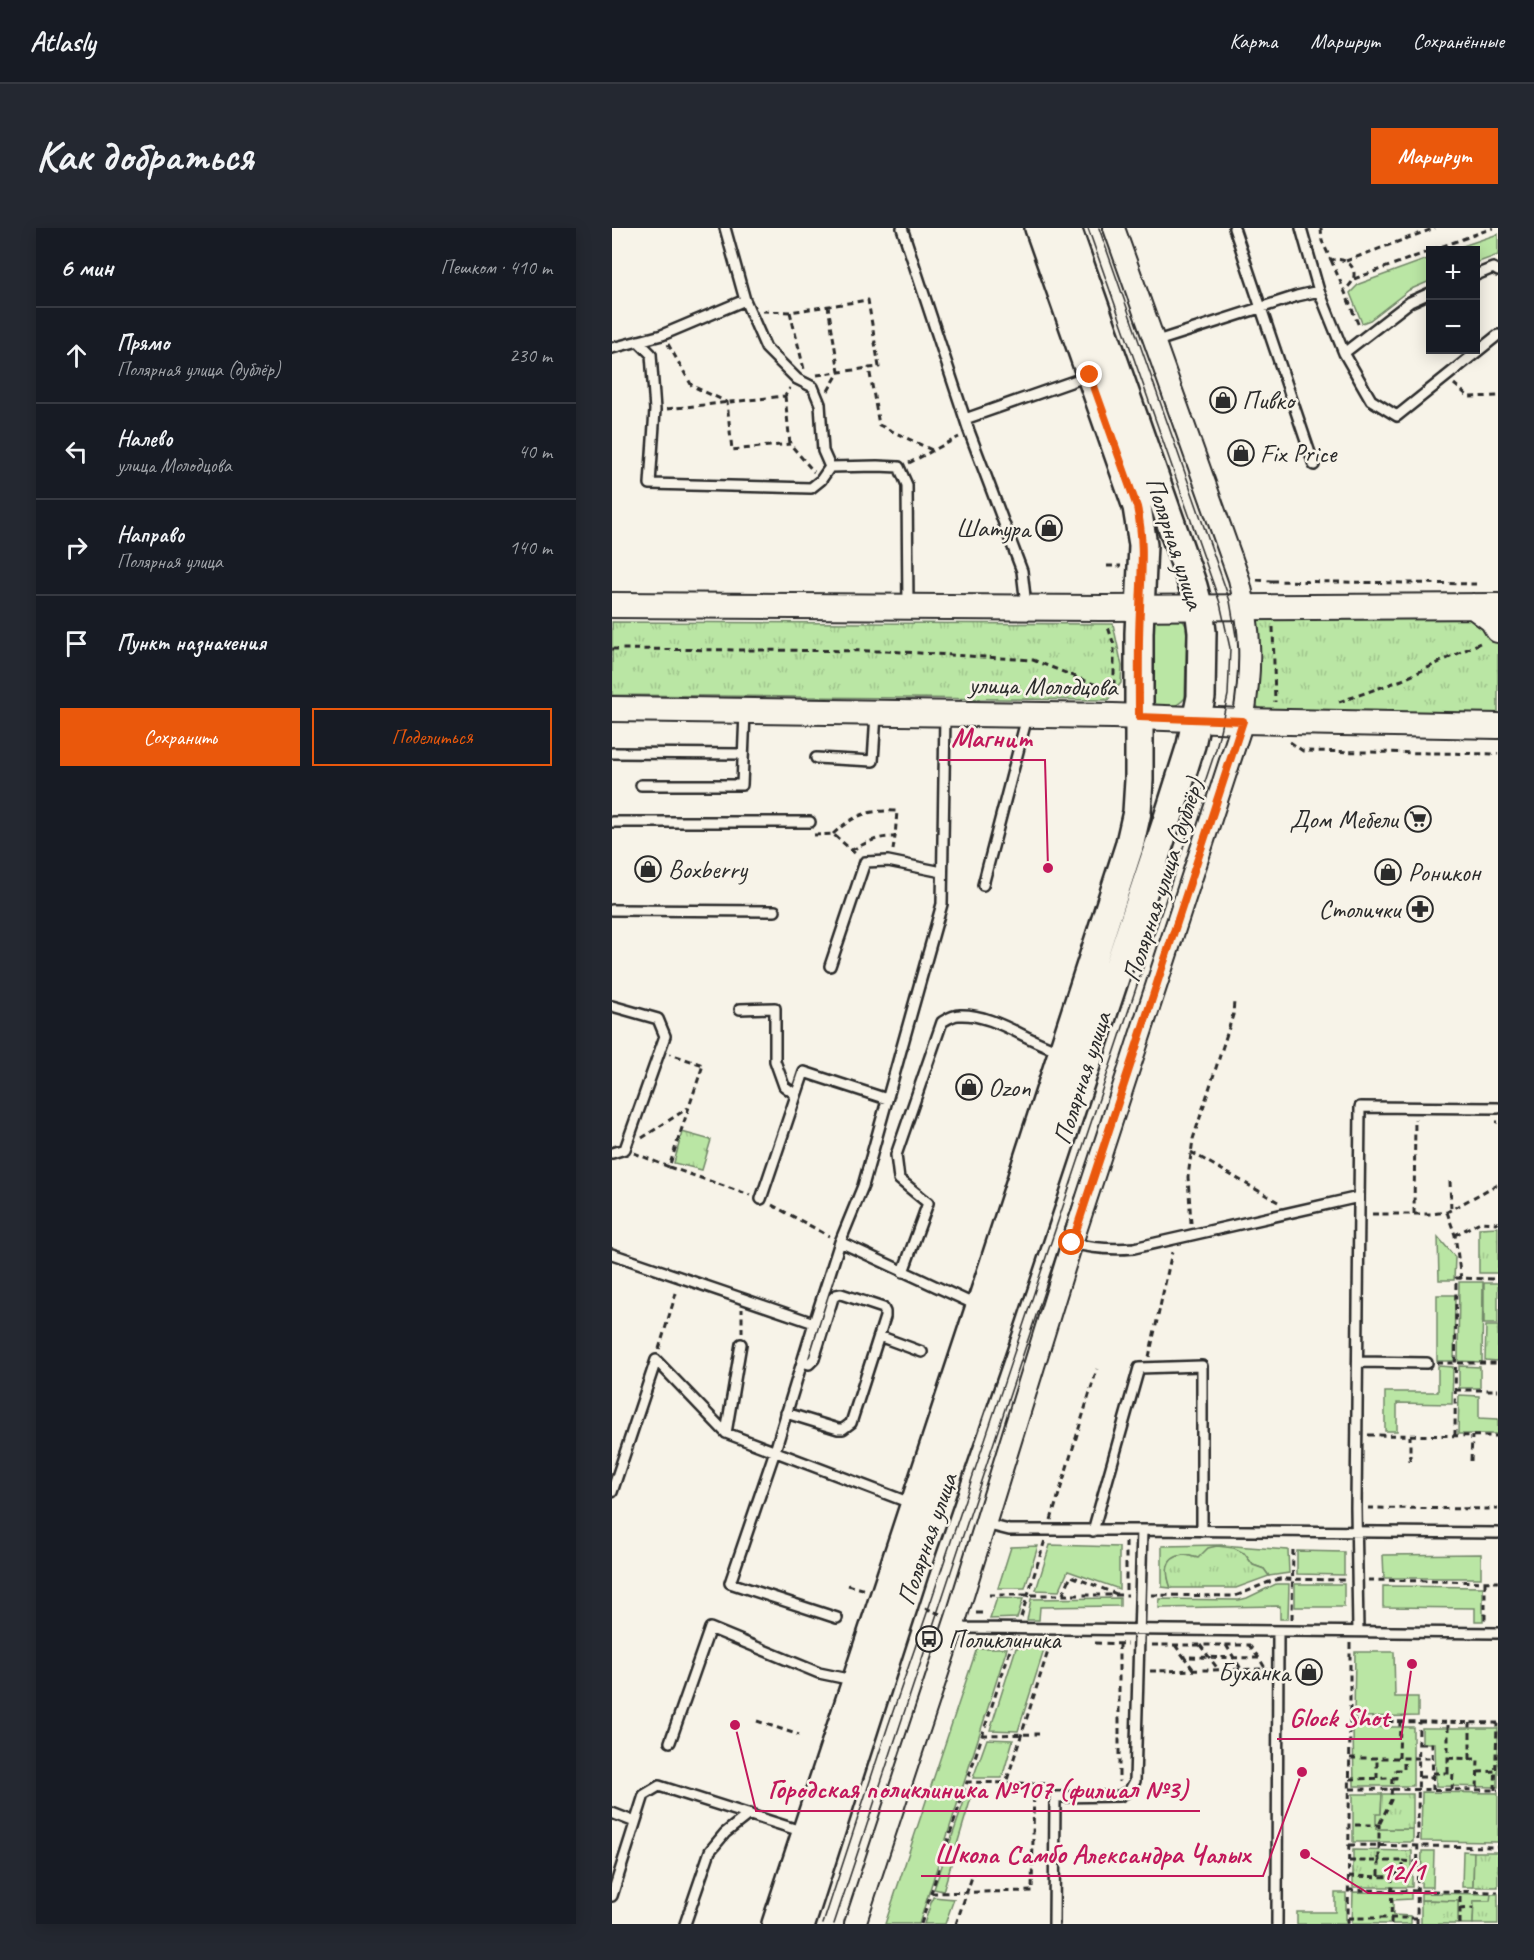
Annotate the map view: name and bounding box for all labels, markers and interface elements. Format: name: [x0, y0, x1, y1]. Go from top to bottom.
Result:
text: Atlasly: [30, 24, 95, 59]
text: Карта: [1229, 28, 1278, 54]
text: Маршрут: [1311, 28, 1380, 54]
text: Сохранённые: [1413, 28, 1504, 54]
button: Маршрут: [1371, 128, 1498, 184]
text: Как добраться: [36, 130, 253, 183]
map controls: [1426, 246, 1480, 354]
button: +: [1426, 246, 1480, 300]
text: 6 мин: [60, 251, 113, 284]
text: Пешком · 410 m: [440, 255, 552, 280]
button: −: [1426, 300, 1480, 354]
text: Прямо: [117, 329, 169, 357]
icon: ahead: [60, 339, 93, 372]
text: 230 m: [509, 343, 552, 368]
text: Полярная улица (дублёр): [117, 357, 280, 382]
route end: [1076, 361, 1102, 387]
place label: Пивко: [1242, 384, 1297, 417]
shop icon: Пивко: [1208, 385, 1238, 415]
text: Налево: [117, 425, 173, 453]
icon: left: [60, 435, 93, 468]
place label: Fix Price: [1260, 437, 1338, 470]
shop icon: Fix Price: [1226, 438, 1256, 468]
text: 40 m: [518, 439, 552, 464]
text: улица Молодцова: [117, 453, 231, 478]
street label: Полярная улица: [1138, 473, 1212, 615]
place label: Шатура: [956, 512, 1032, 545]
shop icon: Шатура: [1034, 513, 1064, 543]
text: Направо: [117, 521, 184, 549]
icon: right: [60, 531, 93, 564]
text: 140 m: [509, 535, 552, 560]
text: Полярная улица: [117, 549, 223, 574]
icon: arrive: [60, 627, 93, 660]
text: Пункт назначения: [117, 629, 266, 657]
street label: улица Молодцова: [966, 668, 1119, 704]
button: Сохранить: [60, 708, 300, 766]
button: Поделиться: [312, 708, 552, 766]
callout: Магнит: [939, 715, 1045, 760]
text: Магнит: [951, 721, 1033, 755]
street label: Полярная улица (дублёр): [1114, 773, 1212, 986]
place label: Дом Мебели: [1290, 803, 1399, 836]
supermarket icon: Дом Мебели: [1403, 804, 1433, 834]
place label: Boxberry: [668, 853, 749, 886]
shop icon: Boxberry: [633, 854, 663, 884]
place label: Роникон: [1408, 856, 1483, 889]
shop icon: Роникон: [1373, 857, 1403, 887]
place label: Столички: [1319, 893, 1403, 926]
pharmacy icon: Столички: [1405, 894, 1435, 924]
street label: Полярная улица: [1045, 1006, 1119, 1148]
place label: Ozon: [988, 1071, 1031, 1104]
shop icon: Ozon: [954, 1072, 984, 1102]
route start: [1058, 1229, 1084, 1255]
street label: Полярная улица: [889, 1467, 965, 1609]
place label: Поликлиника: [948, 1623, 1062, 1656]
bus stop icon: Поликлиника: [914, 1624, 944, 1654]
place label: Буханка: [1218, 1656, 1292, 1689]
shop icon: Буханка: [1294, 1657, 1324, 1687]
callout: Glock Shot: [1277, 1694, 1401, 1739]
text: Glock Shot: [1289, 1700, 1392, 1734]
callout: Городская поликлиника №107 (филиал №3): [756, 1766, 1200, 1811]
text: Городская поликлиника №107 (филиал №3): [768, 1772, 1190, 1806]
callout: Школа Самбо Александра Чалых: [921, 1831, 1263, 1876]
text: Школа Самбо Александра Чалых: [934, 1837, 1252, 1871]
callout: 12/1: [1368, 1848, 1437, 1893]
text: 12/1: [1379, 1854, 1428, 1888]

